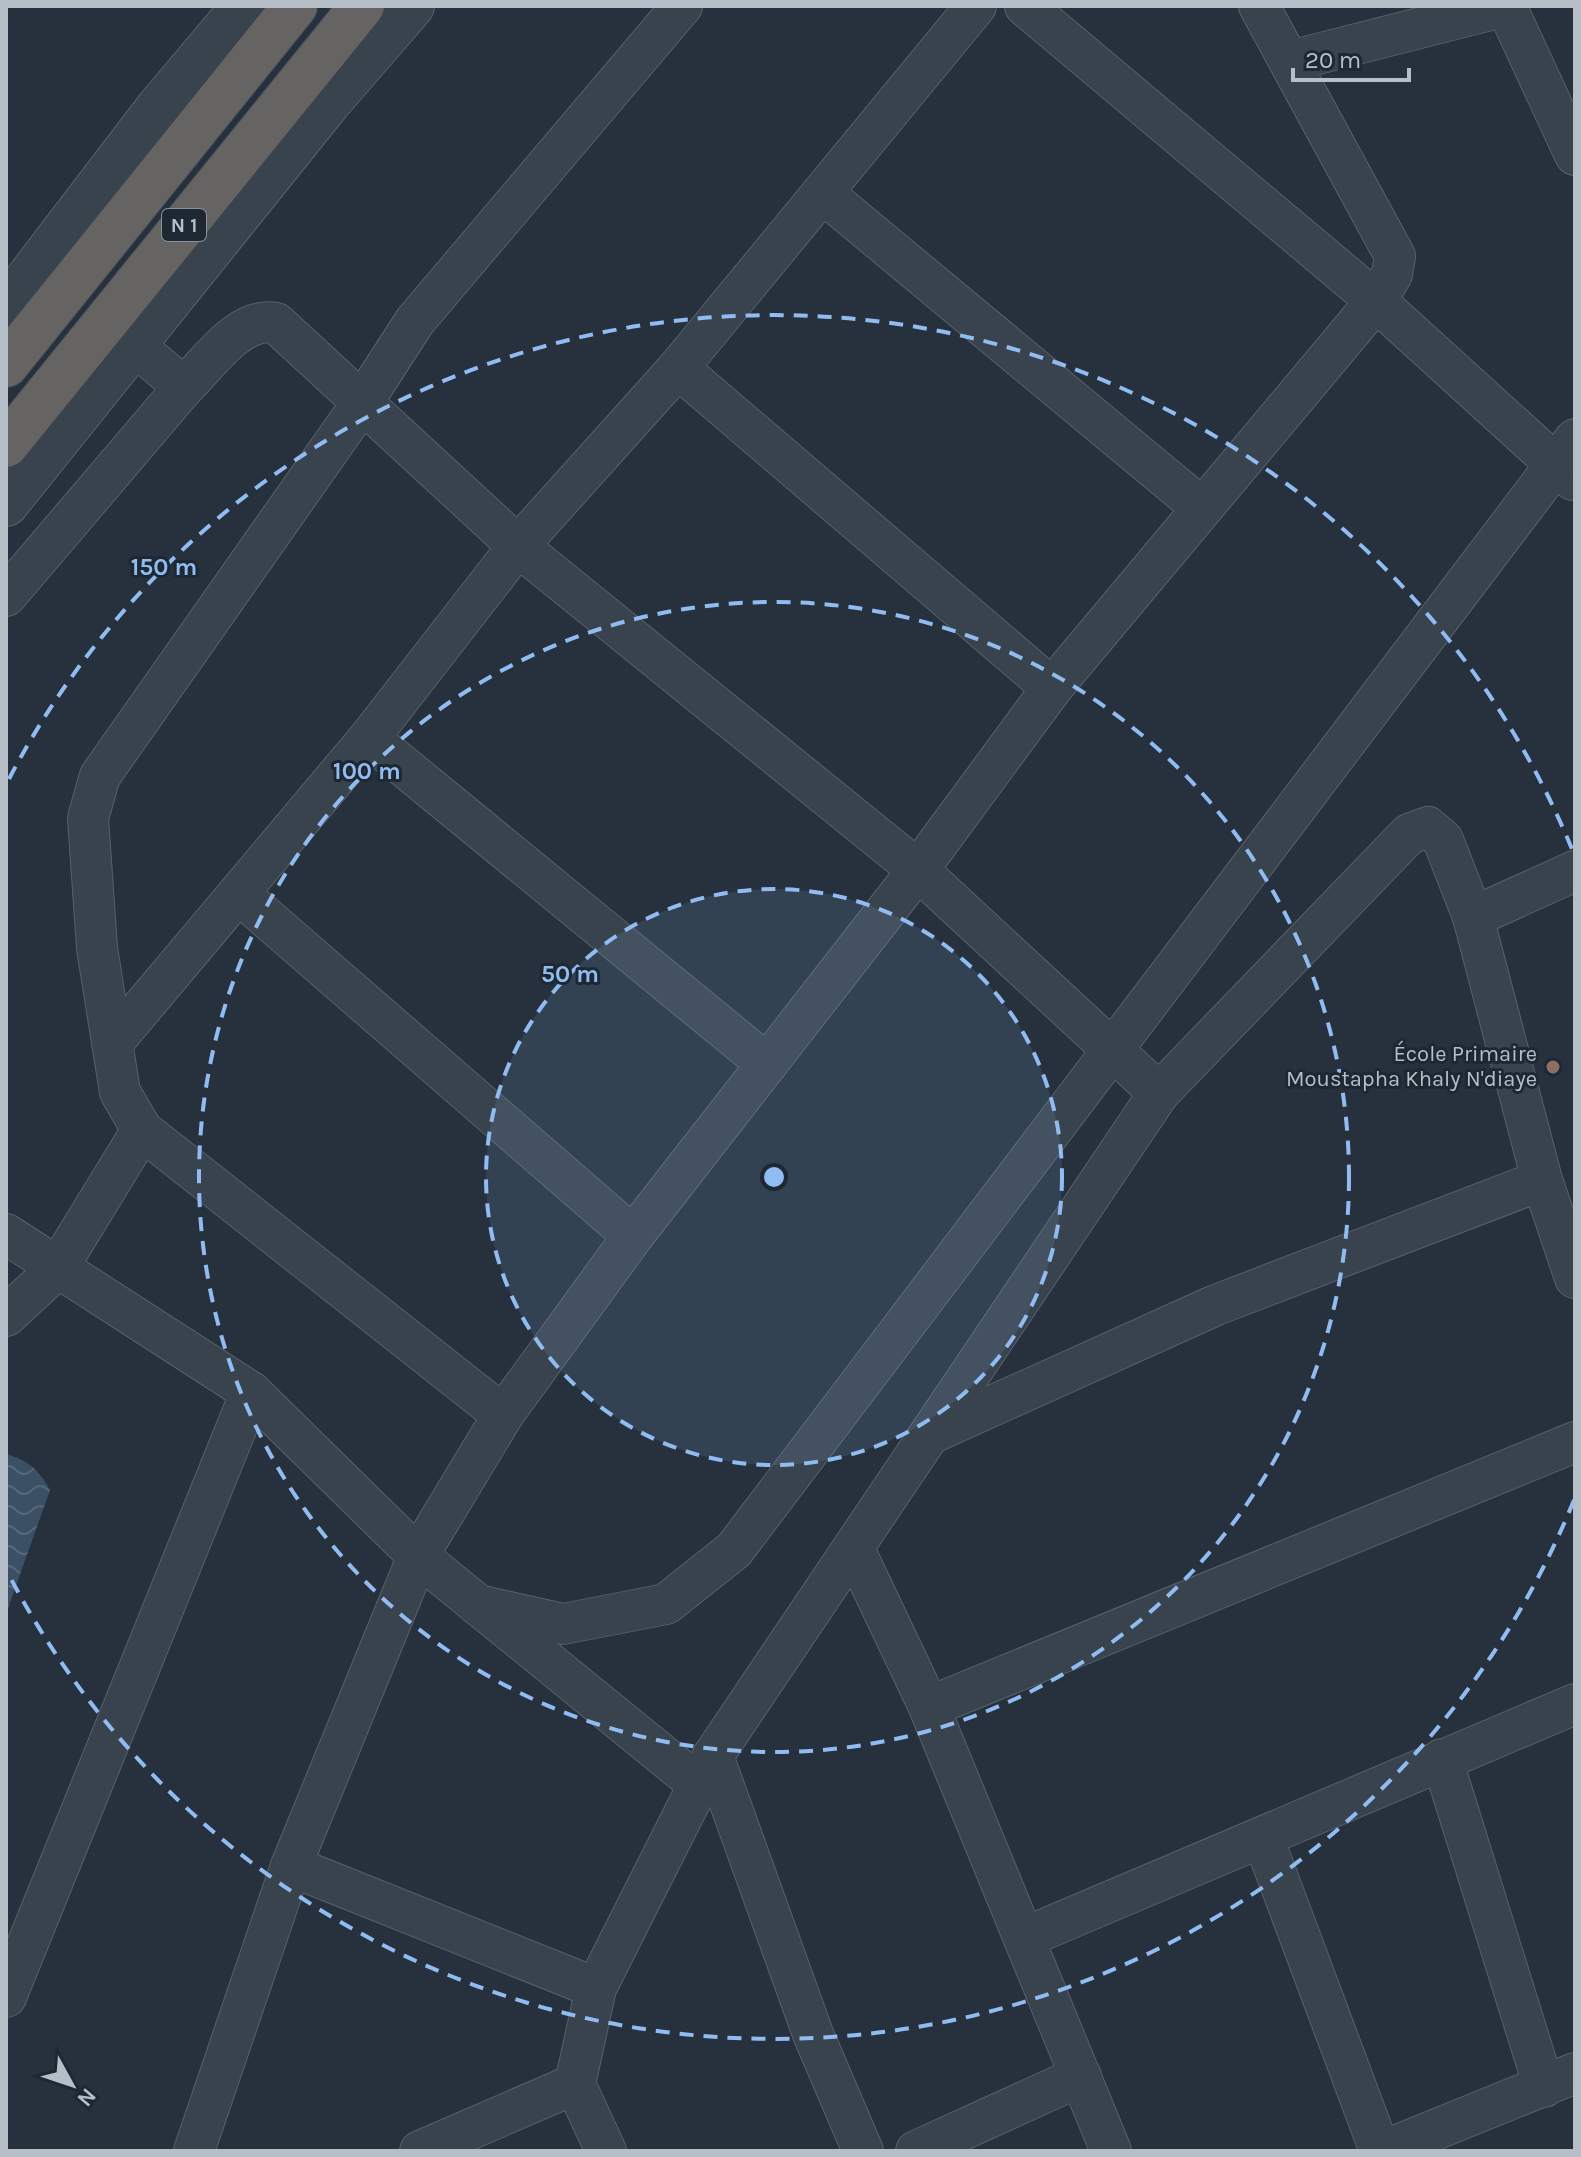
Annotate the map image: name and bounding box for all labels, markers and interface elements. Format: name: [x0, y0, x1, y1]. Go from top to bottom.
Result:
scale bar: [1293, 32, 1409, 82]
text: 20 m: [1305, 46, 1361, 74]
road number: N 1: [162, 209, 206, 241]
text: 150 m: [131, 553, 197, 581]
text: 100 m: [333, 757, 401, 785]
text: 50 m: [541, 960, 599, 988]
place label: École Primaire Moustapha Khaly N'diaye: [1286, 1040, 1537, 1092]
marker: École Primaire Moustapha Khaly N'diaye: [1544, 1058, 1562, 1076]
centre of rings: [760, 1163, 788, 1191]
north arrow: [32, 2045, 112, 2125]
text: N: [72, 2083, 102, 2112]

